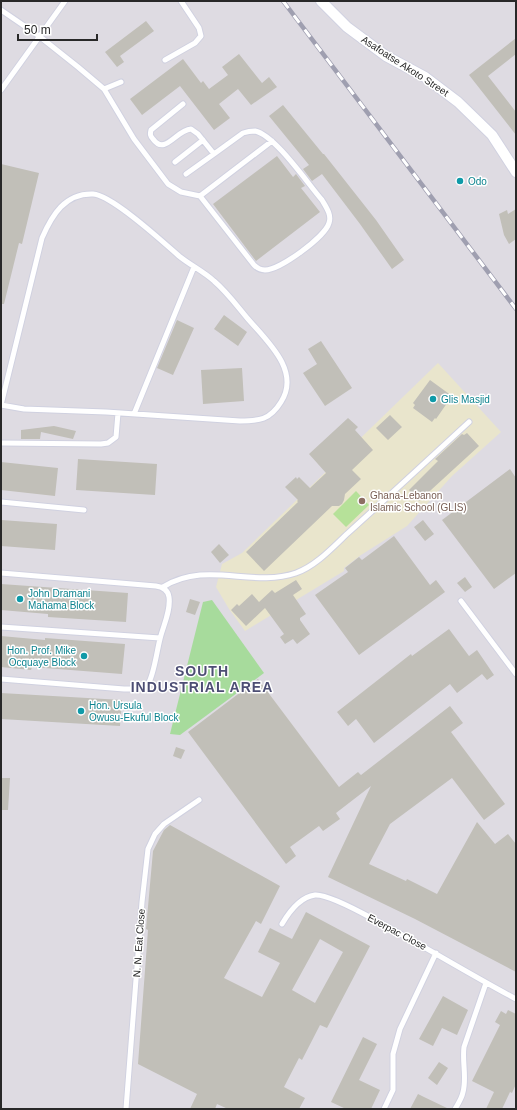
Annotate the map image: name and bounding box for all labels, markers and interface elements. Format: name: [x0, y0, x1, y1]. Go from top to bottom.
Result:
scale bar: [18, 16, 97, 42]
text: 50 m: [24, 23, 51, 37]
street label: Asafoatse Akoto Street: [359, 34, 451, 98]
marker: Odo: [455, 176, 465, 186]
place label: Odo: [468, 176, 487, 187]
marker: Glis Masjid: [428, 394, 438, 404]
place label: Glis Masjid: [441, 394, 490, 405]
place label: Ghana-Lebanon Islamic School (GLIS): [370, 490, 467, 513]
marker: Ghana-Lebanon Islamic School (GLIS): [357, 496, 367, 506]
place label: John Dramani Mahama Block: [28, 588, 95, 611]
marker: John Dramani Mahama Block: [15, 594, 25, 604]
place label: Hon. Prof. Mike Ocquaye Block: [7, 645, 77, 668]
marker: Hon. Prof. Mike Ocquaye Block: [79, 651, 89, 661]
district label: SOUTH INDUSTRIAL AREA: [131, 663, 273, 695]
place label: Hon. Ursula Owusu-Ekuful Block: [89, 700, 179, 723]
marker: Hon. Ursula Owusu-Ekuful Block: [76, 706, 86, 716]
street label: N. N. Eat Close: [131, 908, 147, 978]
street label: Everpac Close: [366, 912, 429, 952]

